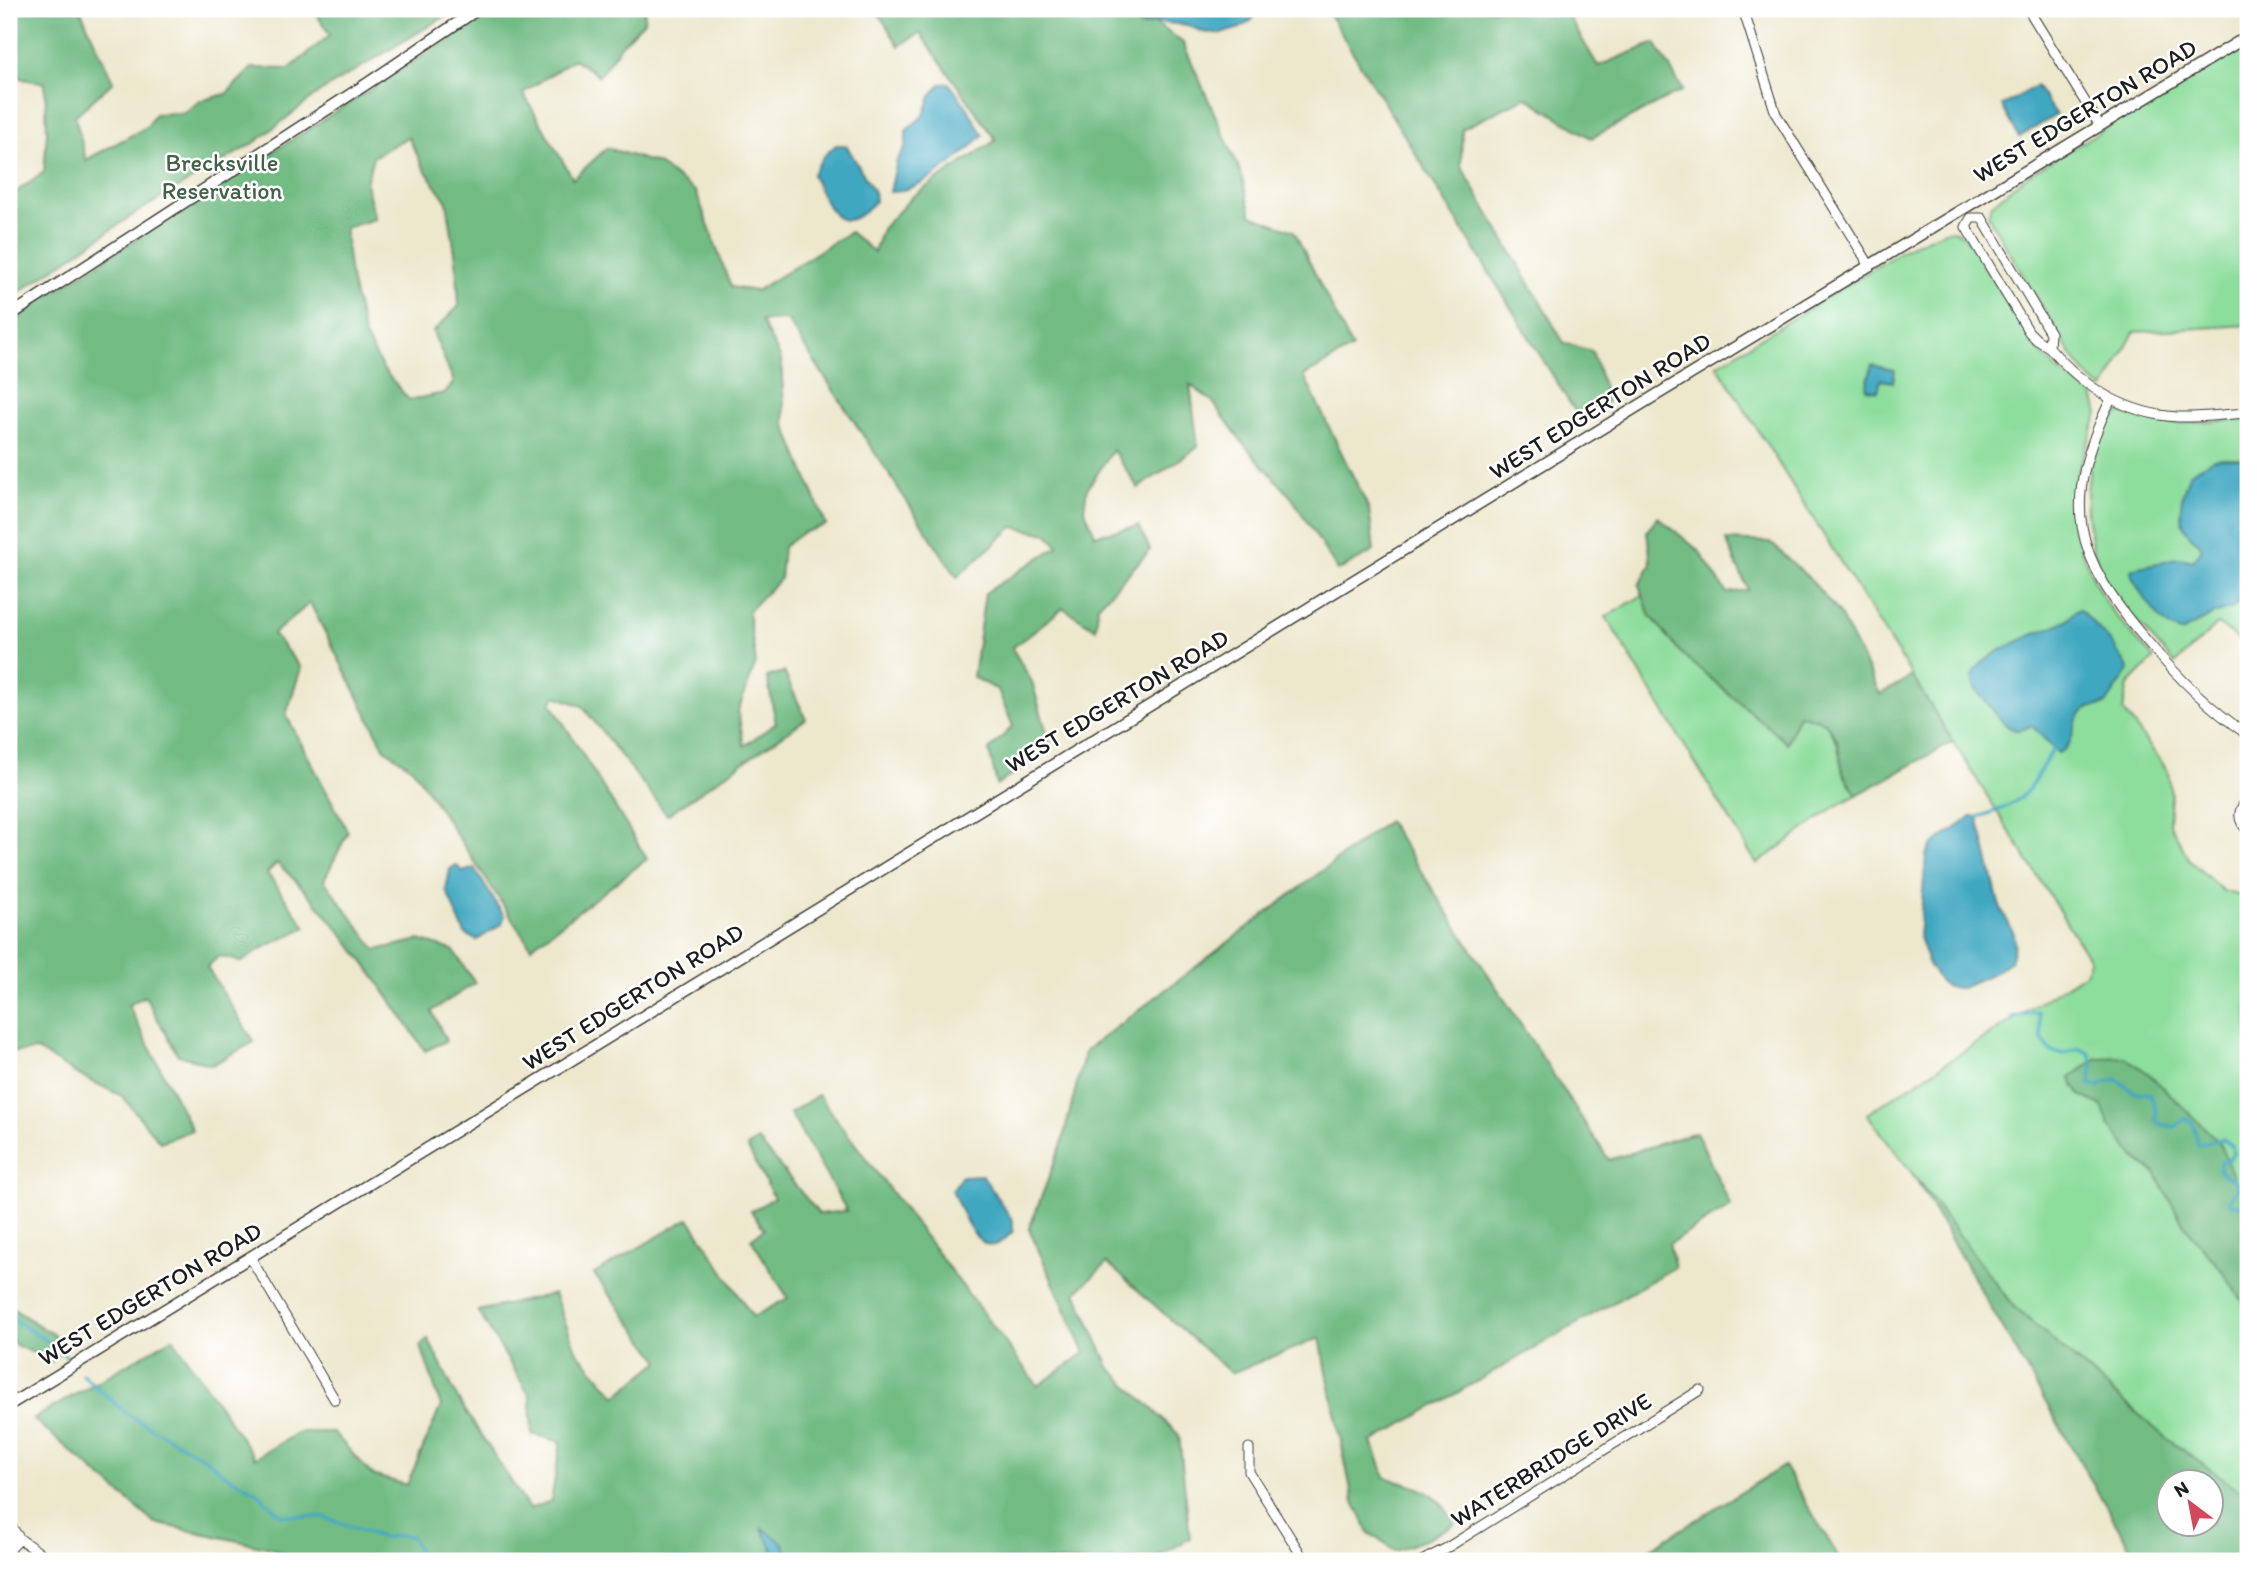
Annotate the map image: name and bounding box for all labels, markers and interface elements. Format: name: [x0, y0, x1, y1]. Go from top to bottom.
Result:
street label: WEST EDGERTON ROAD: [1968, 32, 2202, 189]
park label: Brecksville Reservation: [162, 148, 283, 205]
street label: WEST EDGERTON ROAD: [1484, 325, 1716, 486]
street label: WEST EDGERTON ROAD: [1000, 622, 1234, 779]
street label: WEST EDGERTON ROAD: [517, 916, 749, 1077]
street label: WEST EDGERTON ROAD: [33, 1215, 267, 1372]
street label: WATERBRIDGE DRIVE: [1445, 1386, 1657, 1533]
north arrow: [2156, 1468, 2226, 1538]
text: N: [2170, 1476, 2193, 1502]

